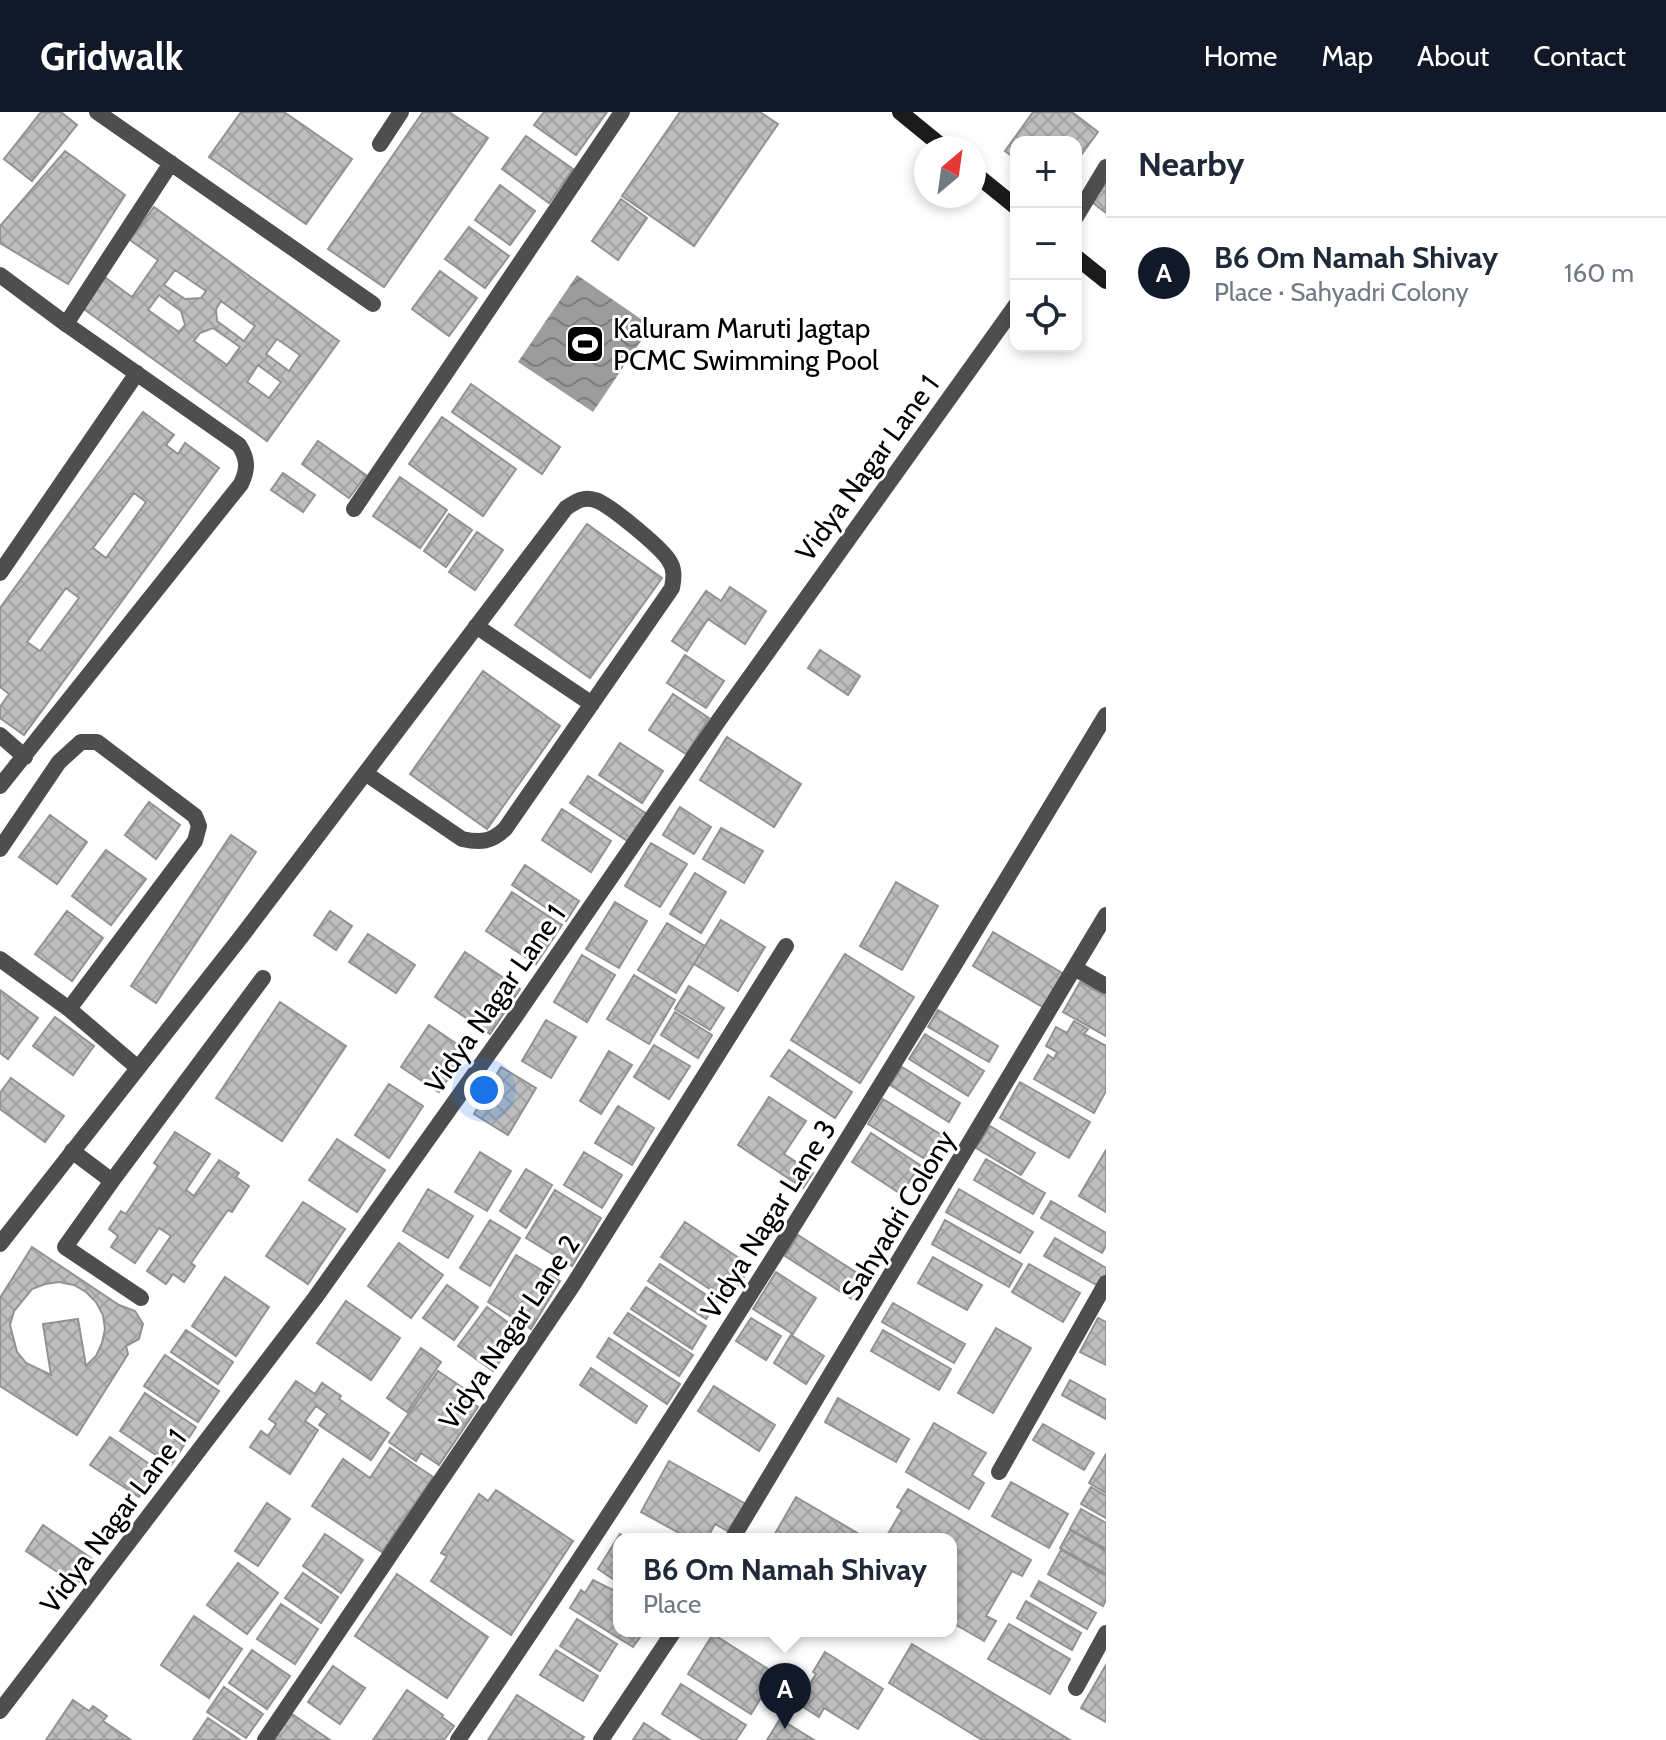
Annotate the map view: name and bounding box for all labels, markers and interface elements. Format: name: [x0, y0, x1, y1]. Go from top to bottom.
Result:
text: Gridwalk: [40, 33, 183, 80]
text: Home: [1204, 39, 1277, 73]
text: Map: [1321, 39, 1373, 73]
text: About: [1417, 39, 1489, 73]
text: Contact: [1533, 39, 1626, 73]
north arrow: [914, 136, 986, 208]
map controls: [1010, 136, 1082, 352]
button: +: [1010, 136, 1082, 208]
text: Nearby: [1138, 143, 1245, 185]
button: −: [1010, 208, 1082, 280]
text: B6 Om Namah Shivay: [1214, 239, 1498, 276]
text: A: [1156, 257, 1172, 289]
text: 160 m: [1564, 257, 1634, 289]
text: Place · Sahyadri Colony: [1214, 276, 1469, 308]
button: locate: [1010, 280, 1082, 352]
place label: Kaluram Maruti Jagtap PCMC Swimming Pool: [613, 311, 879, 377]
sports icon: Kaluram Maruti Jagtap PCMC Swimming Pool: [564, 323, 606, 365]
street label: Vidya Nagar Lane 1: [788, 368, 946, 568]
street label: Vidya Nagar Lane 1: [417, 898, 573, 1100]
your location: [464, 1070, 504, 1110]
street label: Vidya Nagar Lane 3: [693, 1113, 843, 1325]
street label: Sahyadri Colony: [834, 1124, 962, 1306]
street label: Vidya Nagar Lane 2: [431, 1228, 587, 1436]
street label: Vidya Nagar Lane 1: [33, 1422, 193, 1620]
popup: [613, 1533, 957, 1637]
text: B6 Om Namah Shivay: [643, 1551, 927, 1588]
text: Place: [643, 1588, 701, 1620]
pin: A: [759, 1663, 811, 1729]

